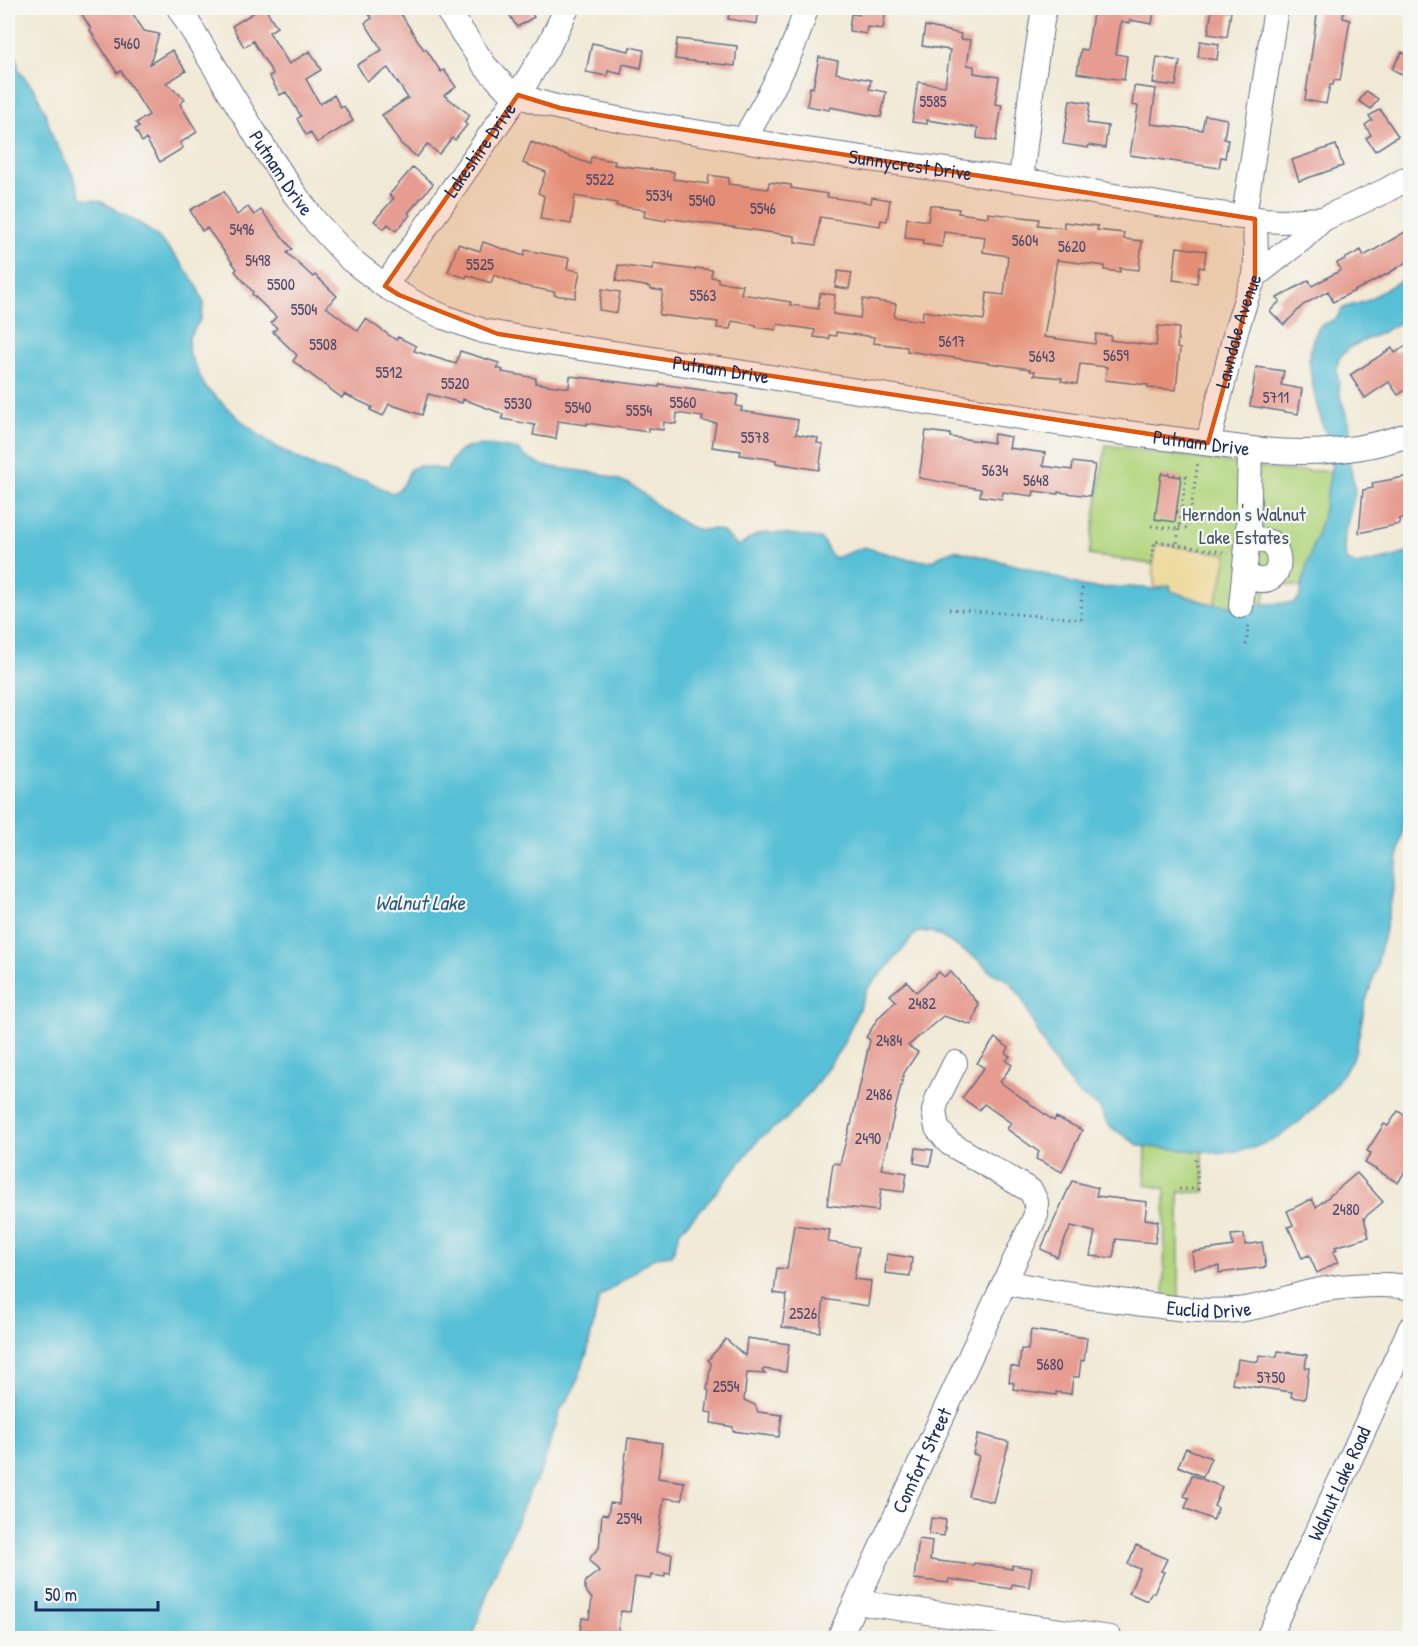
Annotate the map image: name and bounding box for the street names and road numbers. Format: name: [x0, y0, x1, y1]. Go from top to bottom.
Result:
street label: Lakeshire Drive: [437, 97, 522, 202]
street label: Putnam Drive: [243, 125, 320, 221]
street label: Sunnycrest Drive: [847, 142, 974, 186]
street label: Lawndale Avenue: [1208, 270, 1268, 391]
street label: Putnam Drive: [671, 348, 771, 390]
street label: Putnam Drive: [1151, 423, 1251, 462]
street label: Euclid Drive: [1165, 1293, 1253, 1324]
street label: Comfort Street: [885, 1402, 958, 1517]
street label: Walnut Lake Road: [1301, 1422, 1377, 1545]

